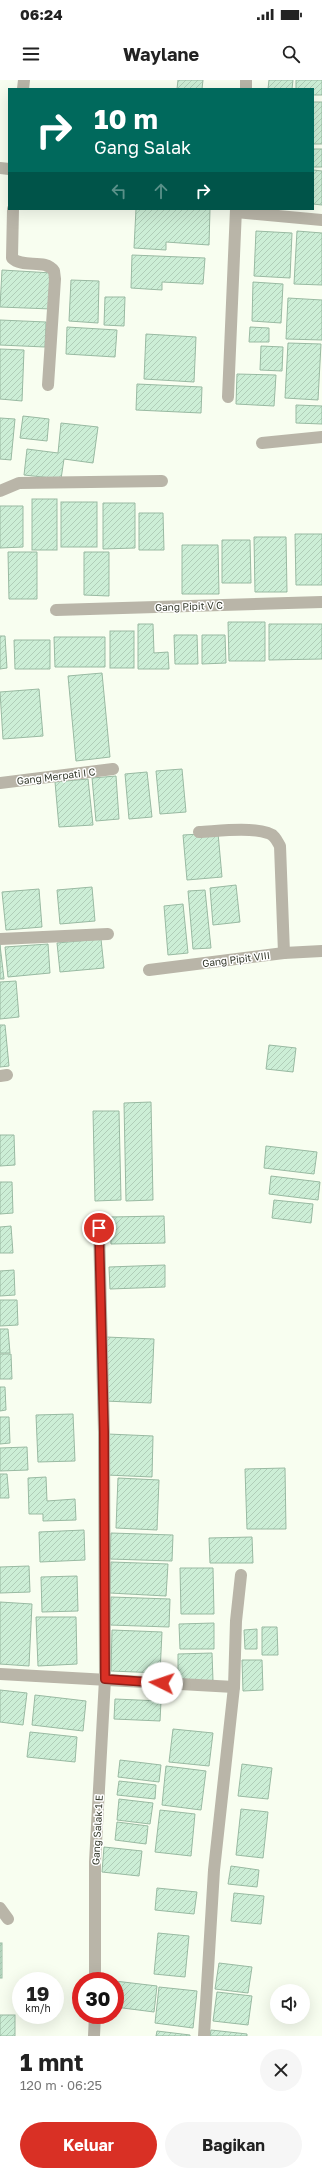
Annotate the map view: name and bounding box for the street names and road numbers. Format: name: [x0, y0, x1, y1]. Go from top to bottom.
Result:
street label: Gang Pipit V C: [155, 599, 223, 613]
street label: Gang Merpati I C: [16, 765, 96, 787]
street label: Gang Pipit VIII: [201, 949, 271, 969]
street label: Gang Salak 1 E: [89, 1795, 105, 1865]

